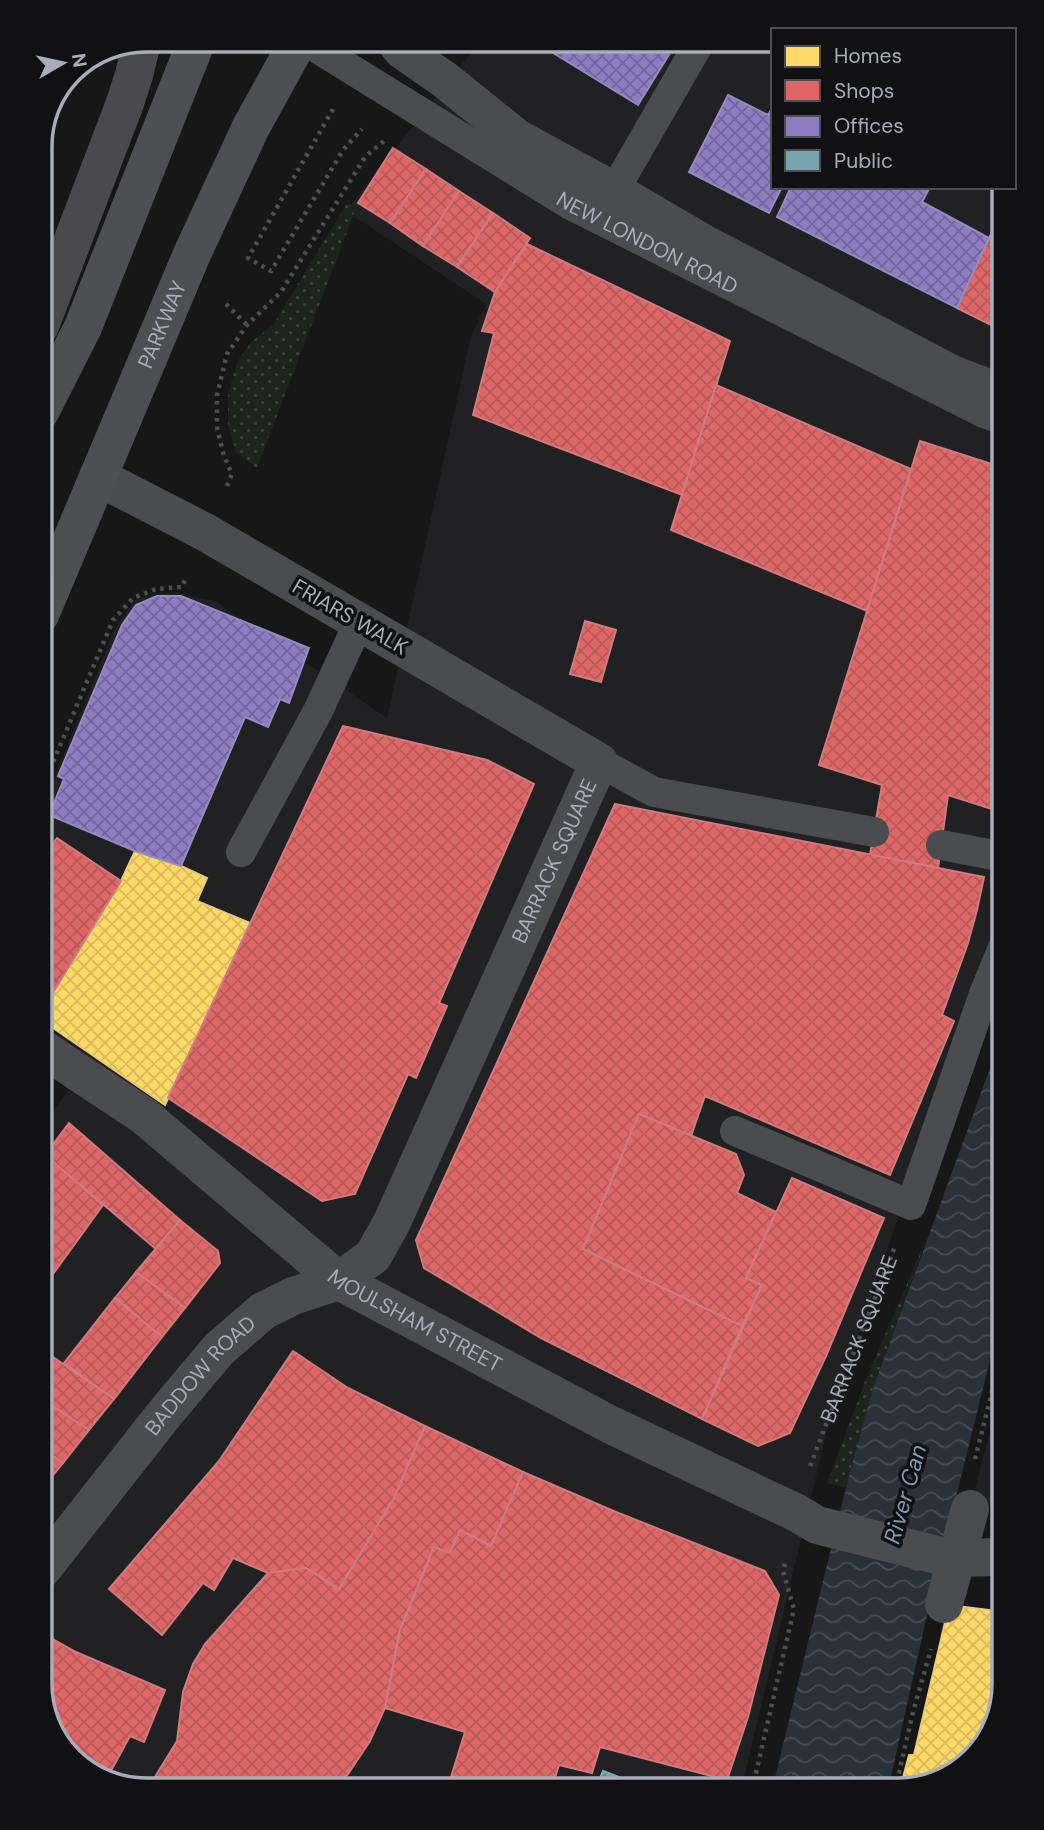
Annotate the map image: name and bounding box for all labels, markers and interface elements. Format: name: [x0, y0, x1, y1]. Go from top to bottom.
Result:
north arrow: [28, 28, 98, 98]
legend: [771, 28, 1016, 189]
text: Homes: [834, 42, 902, 70]
text: N: [66, 52, 93, 69]
text: Shops: [834, 77, 894, 105]
text: Offices: [834, 112, 904, 140]
text: Public: [834, 147, 893, 175]
street label: NEW LONDON ROAD: [551, 186, 743, 301]
street label: PARKWAY: [131, 277, 193, 373]
street label: FRIARS WALK: [287, 573, 413, 661]
street label: BARRACK SQUARE: [505, 774, 604, 948]
street label: BARRACK SQUARE: [814, 1251, 904, 1427]
street label: MOULSHAM STREET: [322, 1263, 507, 1379]
street label: BADDOW ROAD: [139, 1309, 262, 1441]
water label: River Can: [877, 1441, 933, 1547]

